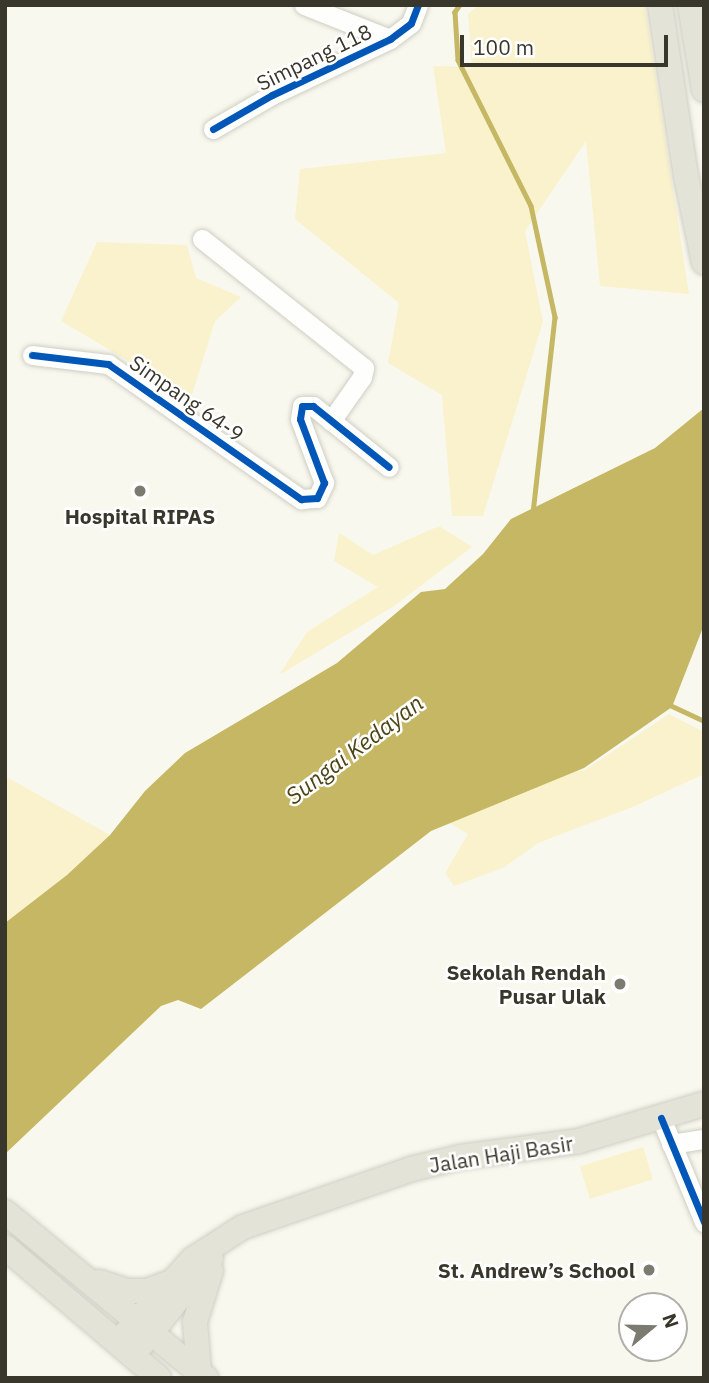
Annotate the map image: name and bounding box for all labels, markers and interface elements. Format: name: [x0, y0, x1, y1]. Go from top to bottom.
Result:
street label: Simpang 118: [252, 18, 376, 96]
scale bar: [464, 21, 672, 65]
text: 100 m: [473, 33, 534, 61]
street label: Simpang 64-9: [125, 349, 249, 447]
marker: Hospital RIPAS: [130, 481, 150, 501]
place label: Hospital RIPAS: [65, 503, 215, 529]
water label: Sungai Kedayan: [280, 688, 428, 810]
place label: Sekolah Rendah Pusar Ulak: [447, 959, 606, 1009]
marker: Sekolah Rendah Pusar Ulak: [612, 976, 628, 992]
street label: Jalan Haji Basir: [427, 1130, 575, 1178]
place label: St. Andrew’s School: [438, 1257, 635, 1283]
marker: St. Andrew’s School: [641, 1262, 657, 1278]
north arrow: [618, 1292, 688, 1362]
text: N: [657, 1310, 685, 1331]

